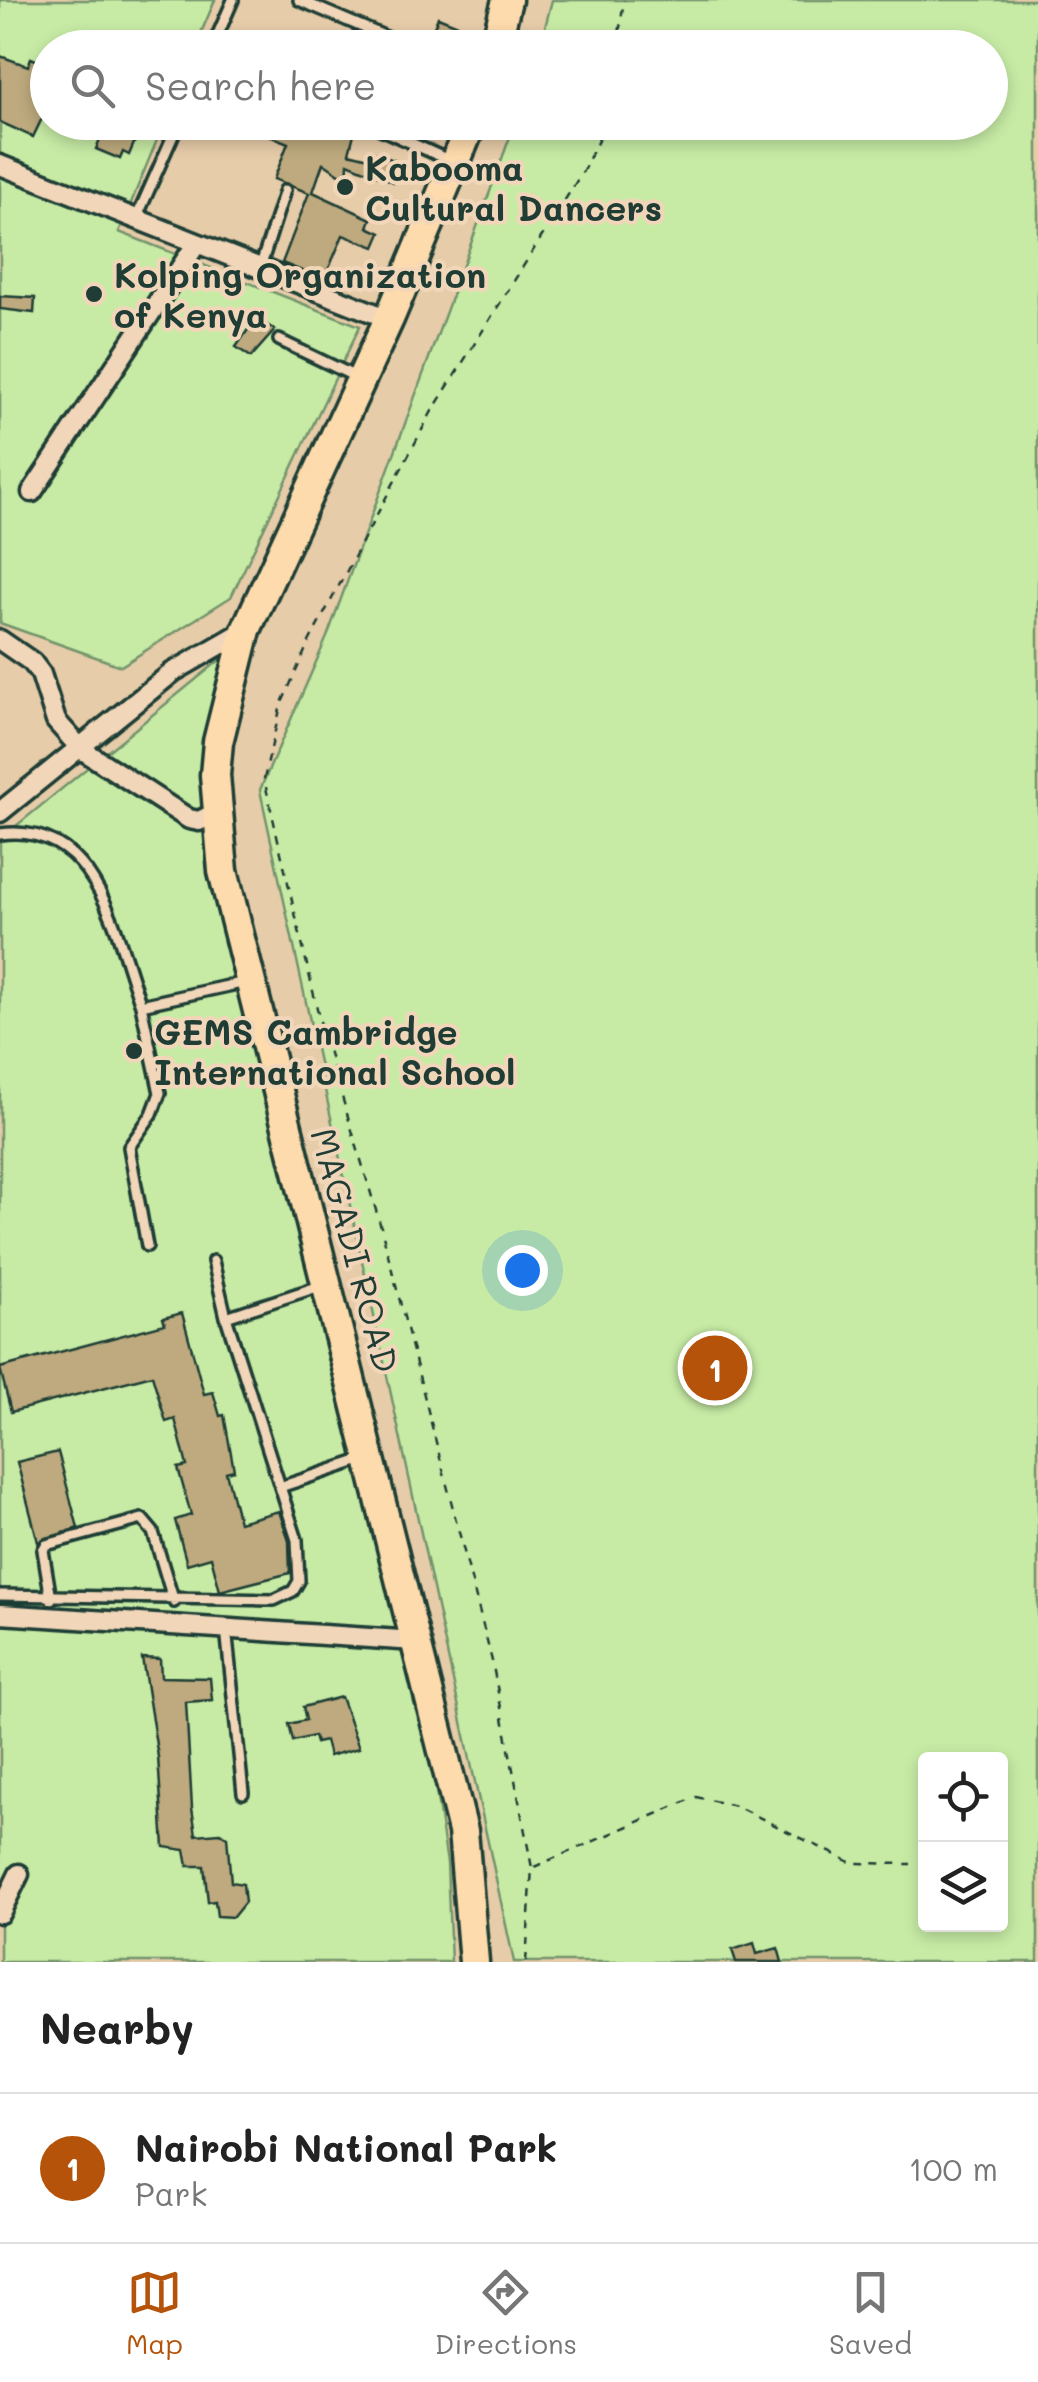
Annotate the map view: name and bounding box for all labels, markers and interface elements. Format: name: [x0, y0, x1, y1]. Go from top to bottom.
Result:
search box: [30, 30, 1008, 140]
icon: search: [65, 58, 120, 113]
text: Search here: [145, 60, 376, 110]
place label: Kabooma Cultural Dancers: [365, 144, 662, 230]
marker: Kabooma Cultural Dancers: [334, 176, 356, 198]
place label: Kolping Organization of Kenya: [114, 251, 486, 337]
marker: Kolping Organization of Kenya: [83, 283, 105, 305]
place label: GEMS Cambridge International School: [154, 1008, 516, 1094]
marker: GEMS Cambridge International School: [123, 1040, 145, 1062]
street label: MAGADI ROAD: [301, 1123, 411, 1377]
your location: [497, 1245, 548, 1296]
pin: 1: [682, 1330, 748, 1406]
map controls: [918, 1752, 1008, 1932]
button: locate: [918, 1752, 1008, 1842]
button: layers: [918, 1842, 1008, 1932]
text: Nearby: [40, 2000, 194, 2055]
text: Nairobi National Park: [135, 2122, 557, 2172]
text: 1: [65, 2147, 80, 2189]
text: 100 m: [908, 2147, 998, 2189]
text: Park: [135, 2172, 208, 2214]
tab: Map: [126, 2265, 183, 2361]
tab: Directions: [435, 2265, 577, 2361]
tab: Saved: [829, 2265, 912, 2361]

